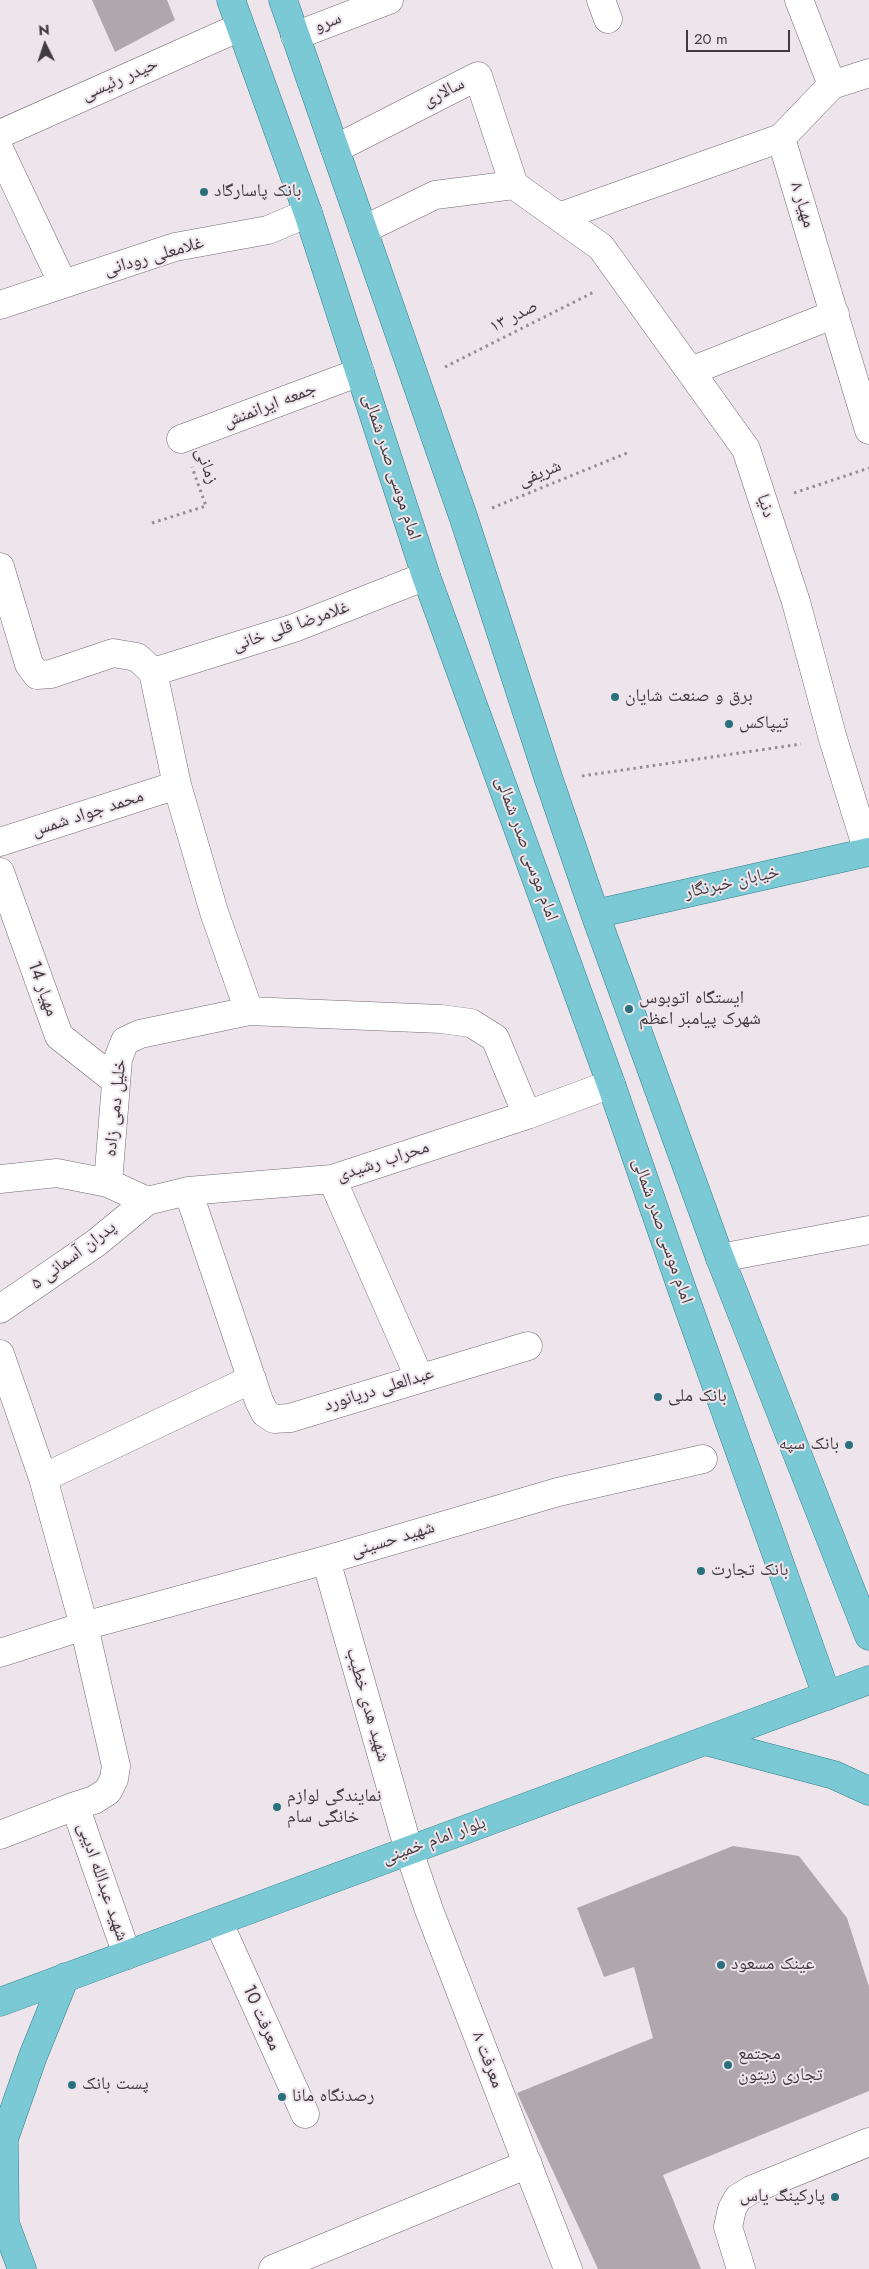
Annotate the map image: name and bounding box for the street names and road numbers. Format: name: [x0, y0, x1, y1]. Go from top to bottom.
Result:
street label: سرو: [311, 8, 345, 38]
street label: حیدر رئیسی: [78, 54, 162, 106]
street label: سالاری: [420, 73, 468, 113]
street label: مهیار ۸: [785, 180, 819, 230]
street label: غلامعلی رودانی: [102, 233, 206, 281]
street label: صدر ۱۳: [486, 296, 542, 338]
street label: جمعه ایرانمنش: [220, 378, 320, 434]
street label: امام موسی صدر شمالی: [357, 391, 425, 543]
street label: زمانی: [190, 445, 222, 487]
street label: شریفی: [515, 456, 565, 492]
street label: دنیا: [751, 492, 779, 520]
street label: غلامرضا قلی خانی: [229, 597, 353, 657]
street label: امام موسی صدر شمالی: [490, 774, 562, 924]
street label: محمد جواد شمس: [29, 786, 147, 842]
street label: خیابان خبرنگار: [682, 862, 782, 904]
street label: مهیار 14: [22, 959, 62, 1019]
street label: خلیل دمی زاده: [100, 1058, 132, 1158]
street label: محراب رشیدی: [334, 1137, 432, 1187]
street label: امام موسی صدر شمالی: [627, 1155, 697, 1307]
street label: پدران آسمانی ۵: [27, 1217, 121, 1295]
street label: عبدالعلی دریانورد: [322, 1363, 436, 1417]
street label: شهید حسینی: [348, 1517, 438, 1563]
street label: شهید هدی خطیب: [340, 1646, 394, 1764]
street label: بلوار امام خمینی: [379, 1812, 489, 1870]
street label: شهید عبدالله ادیبی: [72, 1820, 132, 1944]
street label: معرفت 10: [237, 1982, 285, 2054]
street label: معرفت ۸: [466, 2029, 508, 2091]

